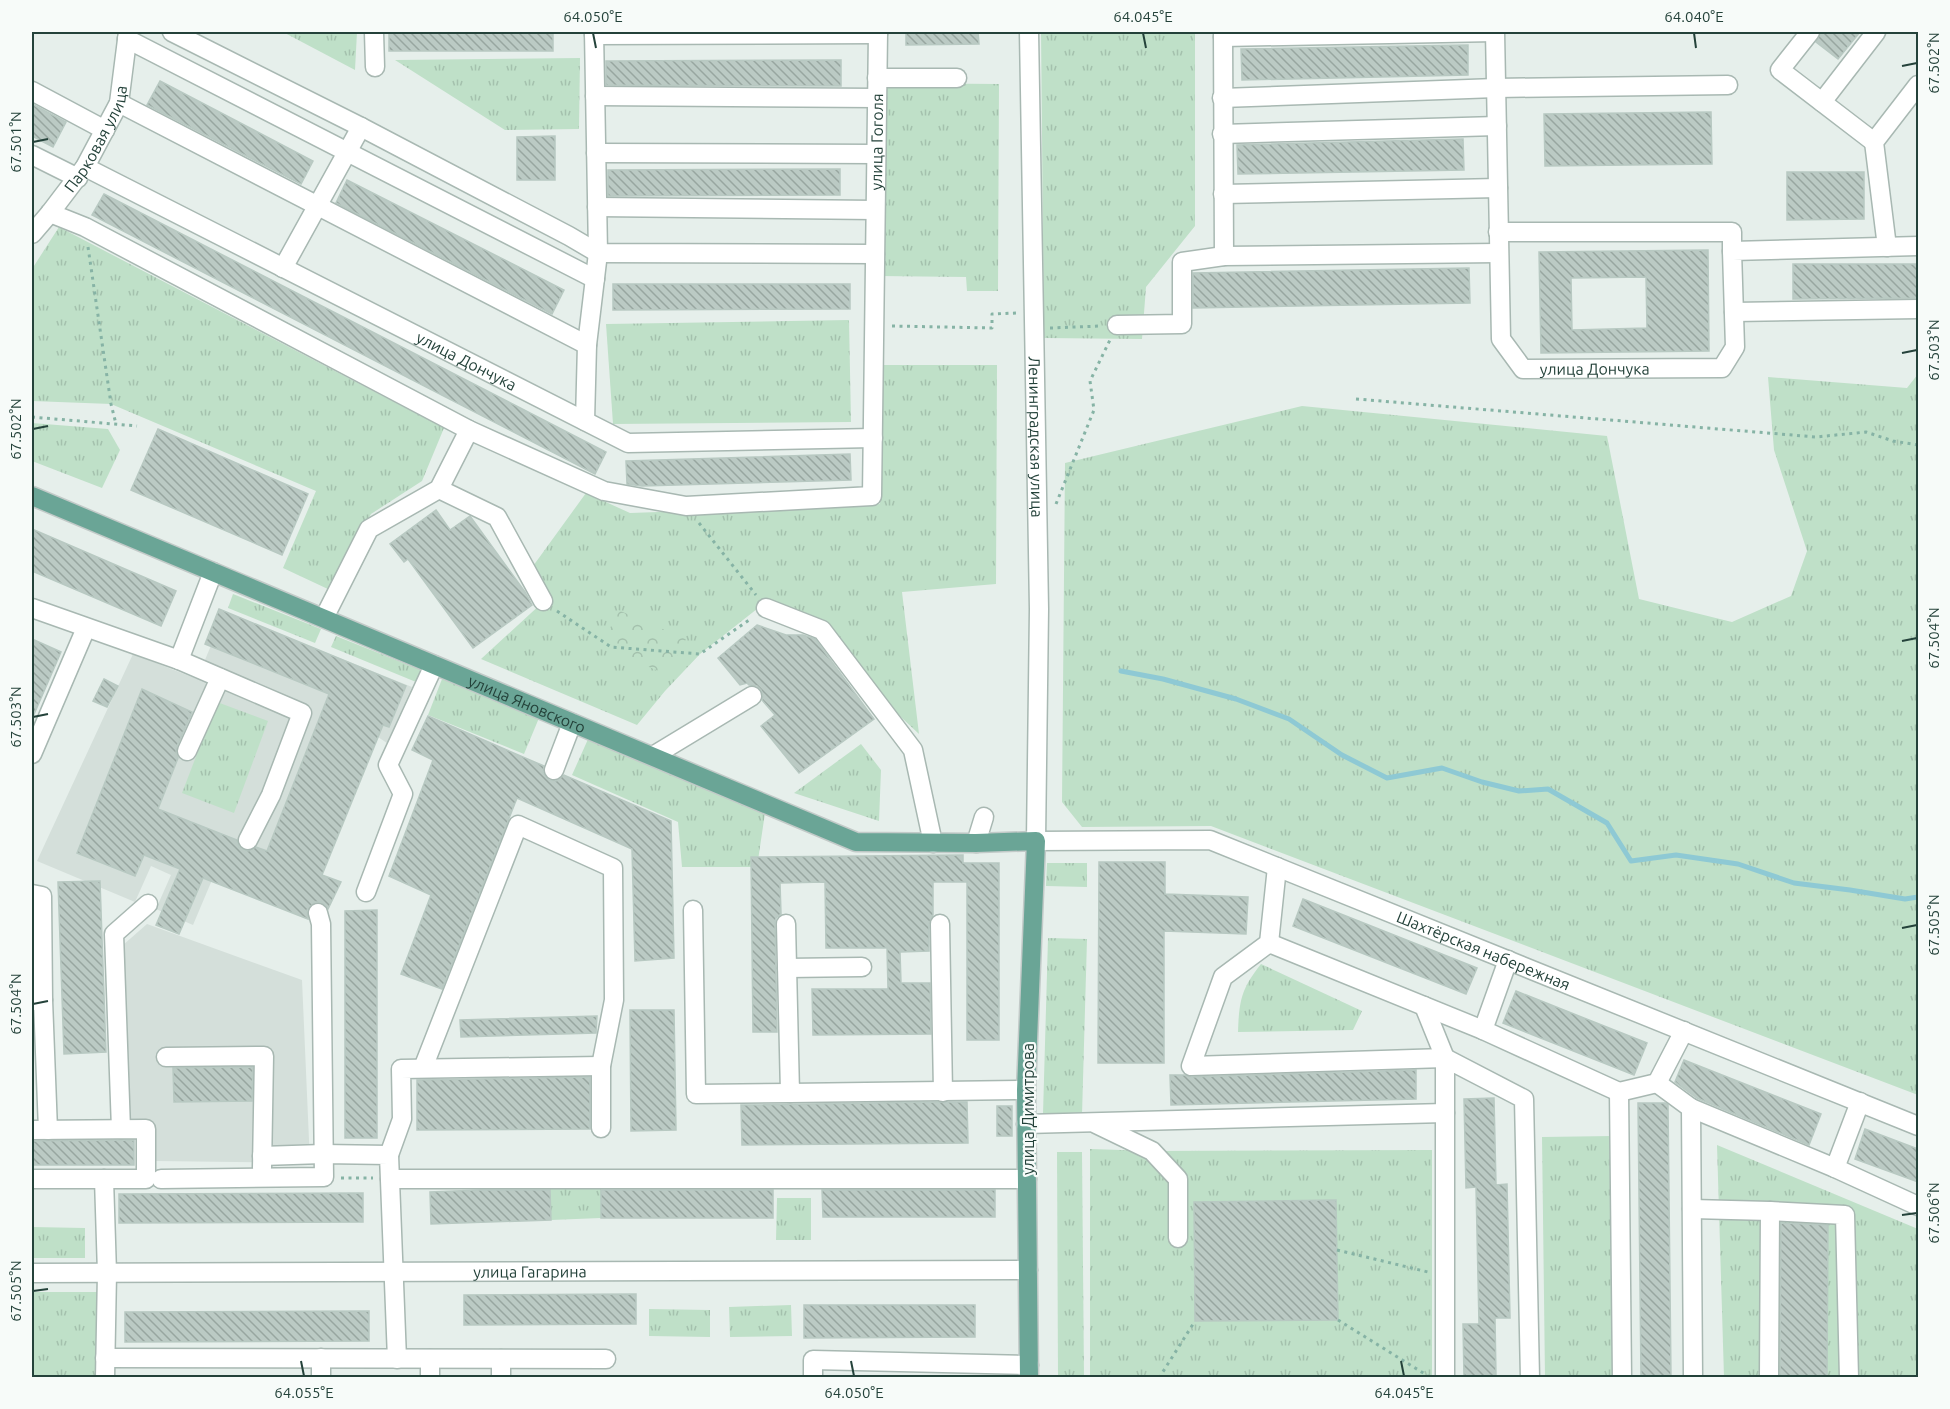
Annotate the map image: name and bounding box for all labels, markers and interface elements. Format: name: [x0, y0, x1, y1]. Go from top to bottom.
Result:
text: 64.050°E: [563, 8, 623, 25]
text: 64.045°E: [1113, 8, 1173, 25]
text: 64.040°E: [1664, 8, 1724, 25]
text: 67.502°N: [1925, 32, 1942, 94]
street label: Парковая улица: [60, 84, 130, 196]
street label: улица Гоголя: [867, 93, 886, 190]
text: 67.501°N: [7, 111, 24, 173]
text: 67.503°N: [1925, 319, 1942, 381]
street label: улица Дончука: [413, 328, 520, 394]
street label: Ленинградская улица: [1026, 356, 1046, 518]
street label: улица Дончука: [1540, 359, 1650, 378]
text: 67.502°N: [7, 398, 24, 460]
text: 67.504°N: [1925, 607, 1942, 669]
street label: улица Яновского: [466, 671, 589, 737]
text: 67.503°N: [7, 686, 24, 748]
text: 67.505°N: [1925, 894, 1942, 956]
street label: Шахтёрская набережная: [1394, 907, 1573, 994]
text: 67.504°N: [7, 973, 24, 1035]
street label: улица Димитрова: [1019, 1043, 1037, 1175]
text: 67.506°N: [1925, 1182, 1942, 1244]
text: 67.505°N: [7, 1260, 24, 1322]
street label: улица Гагарина: [473, 1262, 587, 1281]
text: 64.055°E: [274, 1384, 334, 1401]
text: 64.050°E: [824, 1384, 884, 1401]
text: 64.045°E: [1374, 1384, 1434, 1401]

